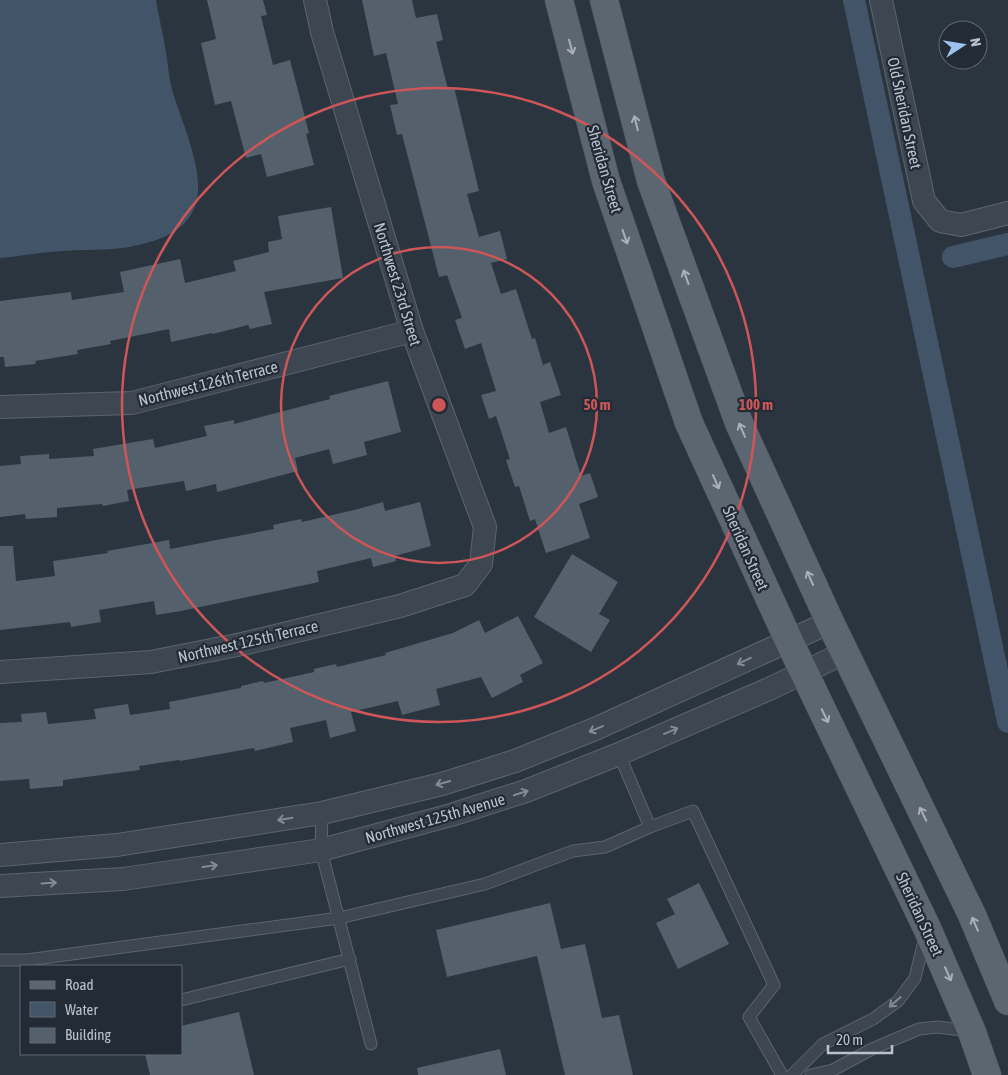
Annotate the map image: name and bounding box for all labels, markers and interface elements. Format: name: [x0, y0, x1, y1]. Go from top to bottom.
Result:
north arrow: [938, 20, 988, 70]
text: N: [967, 37, 984, 48]
one-way arrow: [567, 39, 576, 55]
street label: Old Sheridan Street: [884, 56, 926, 171]
one-way arrow: [630, 115, 640, 131]
street label: Sheridan Street: [584, 123, 626, 215]
street label: Northwest 23rd Street: [371, 220, 425, 348]
one-way arrow: [621, 229, 630, 244]
one-way arrow: [681, 270, 690, 286]
street label: Northwest 126th Terrace: [136, 357, 280, 409]
centre of rings: [430, 396, 448, 414]
text: 50 m: [584, 396, 611, 413]
text: 100 m: [739, 396, 773, 413]
one-way arrow: [737, 423, 747, 438]
one-way arrow: [712, 474, 722, 489]
street label: Sheridan Street: [719, 503, 773, 593]
one-way arrow: [804, 571, 814, 586]
street label: Northwest 125th Terrace: [176, 616, 320, 666]
one-way arrow: [737, 657, 752, 666]
one-way arrow: [820, 709, 830, 724]
one-way arrow: [589, 724, 604, 734]
one-way arrow: [663, 726, 678, 736]
one-way arrow: [436, 779, 452, 789]
one-way arrow: [513, 787, 529, 797]
street label: Northwest 125th Avenue: [363, 789, 507, 847]
one-way arrow: [918, 807, 928, 822]
one-way arrow: [277, 814, 293, 824]
one-way arrow: [202, 861, 218, 871]
street label: Sheridan Street: [893, 869, 947, 959]
one-way arrow: [40, 879, 56, 888]
one-way arrow: [970, 917, 980, 932]
legend: [20, 965, 182, 1055]
one-way arrow: [943, 966, 953, 981]
text: Road: [65, 976, 94, 993]
one-way arrow: [888, 997, 901, 1008]
text: Water: [65, 1001, 98, 1018]
scale bar: [828, 1022, 892, 1054]
text: Building: [65, 1026, 111, 1043]
text: 20 m: [836, 1031, 863, 1048]

